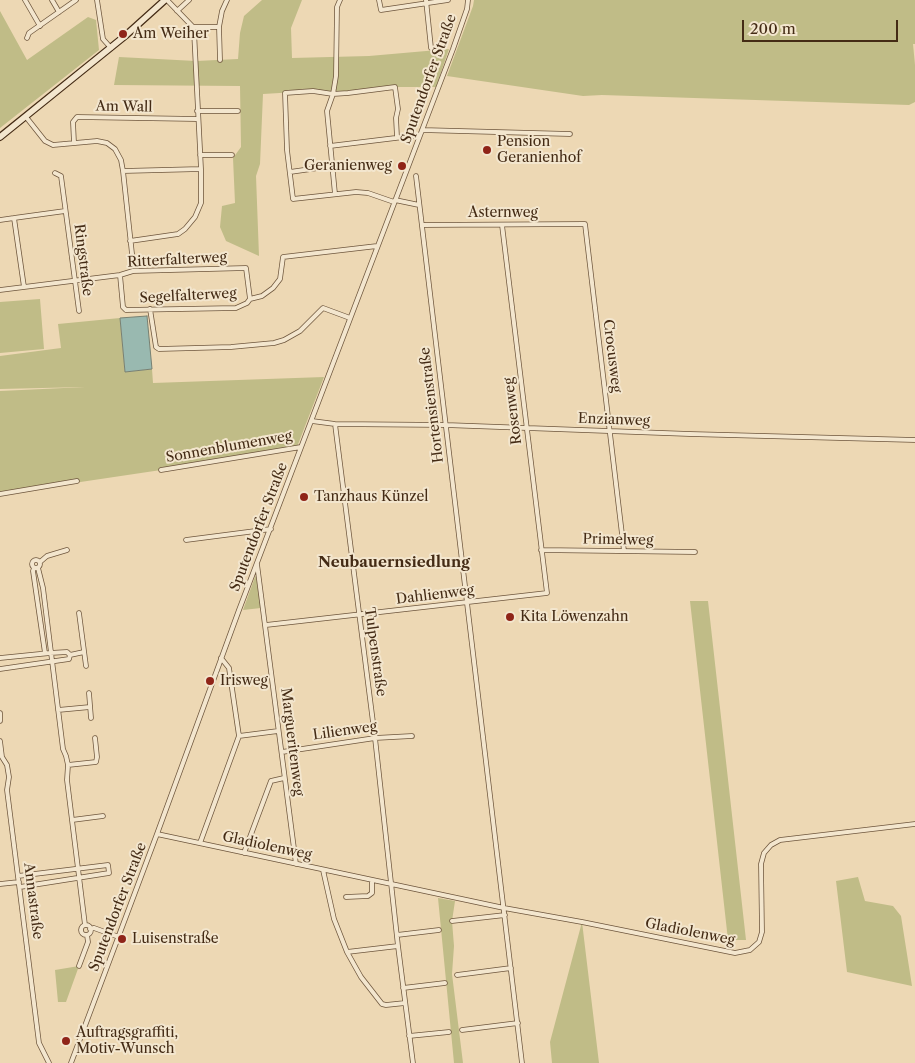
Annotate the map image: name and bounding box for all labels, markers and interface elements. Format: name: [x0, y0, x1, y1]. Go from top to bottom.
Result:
scale bar: [745, 10, 901, 42]
street label: Sputendorfer Straße: [398, 12, 460, 146]
text: 200 m: [750, 19, 796, 38]
place label: Am Weiher: [133, 26, 209, 42]
marker: Am Weiher: [117, 28, 129, 40]
street label: Am Wall: [95, 98, 153, 116]
place label: Pension Geranienhof: [497, 134, 581, 166]
marker: Pension Geranienhof: [481, 144, 493, 156]
place label: Geranienweg: [304, 158, 392, 174]
marker: Geranienweg: [396, 160, 408, 172]
street label: Asternweg: [468, 205, 538, 221]
street label: Ringstraße: [70, 223, 96, 297]
street label: Ritterfalterweg: [127, 249, 227, 271]
street label: Segelfalterweg: [139, 285, 237, 307]
street label: Crocusweg: [599, 318, 625, 394]
street label: Hortensienstraße: [417, 346, 447, 464]
street label: Rosenweg: [501, 376, 525, 446]
street label: Enzianweg: [578, 410, 650, 430]
street label: Sonnenblumenweg: [164, 428, 294, 466]
street label: Sputendorfer Straße: [227, 460, 291, 594]
place label: Tanzhaus Künzel: [314, 489, 428, 505]
marker: Tanzhaus Künzel: [298, 491, 310, 503]
street label: Primelweg: [582, 531, 654, 549]
district label: Neubauernsiedlung: [318, 554, 470, 572]
street label: Dahlienweg: [395, 582, 475, 608]
street label: Tulpenstraße: [360, 606, 390, 698]
place label: Kita Löwenzahn: [520, 609, 629, 625]
marker: Kita Löwenzahn: [504, 611, 516, 623]
place label: Irisweg: [220, 673, 268, 689]
marker: Irisweg: [204, 675, 216, 687]
street label: Margueritenweg: [277, 687, 307, 797]
street label: Lilienweg: [312, 718, 378, 744]
street label: Gladiolenweg: [221, 828, 313, 864]
street label: Sputendorfer Straße: [86, 840, 150, 974]
street label: Annastraße: [20, 862, 46, 940]
street label: Gladiolenweg: [644, 915, 736, 949]
place label: Luisenstraße: [132, 931, 219, 947]
marker: Luisenstraße: [116, 933, 128, 945]
place label: Auftragsgraffiti, Motiv-Wunsch: [76, 1025, 178, 1058]
marker: Auftragsgraffiti, Motiv-Wunsch: [60, 1035, 72, 1047]

